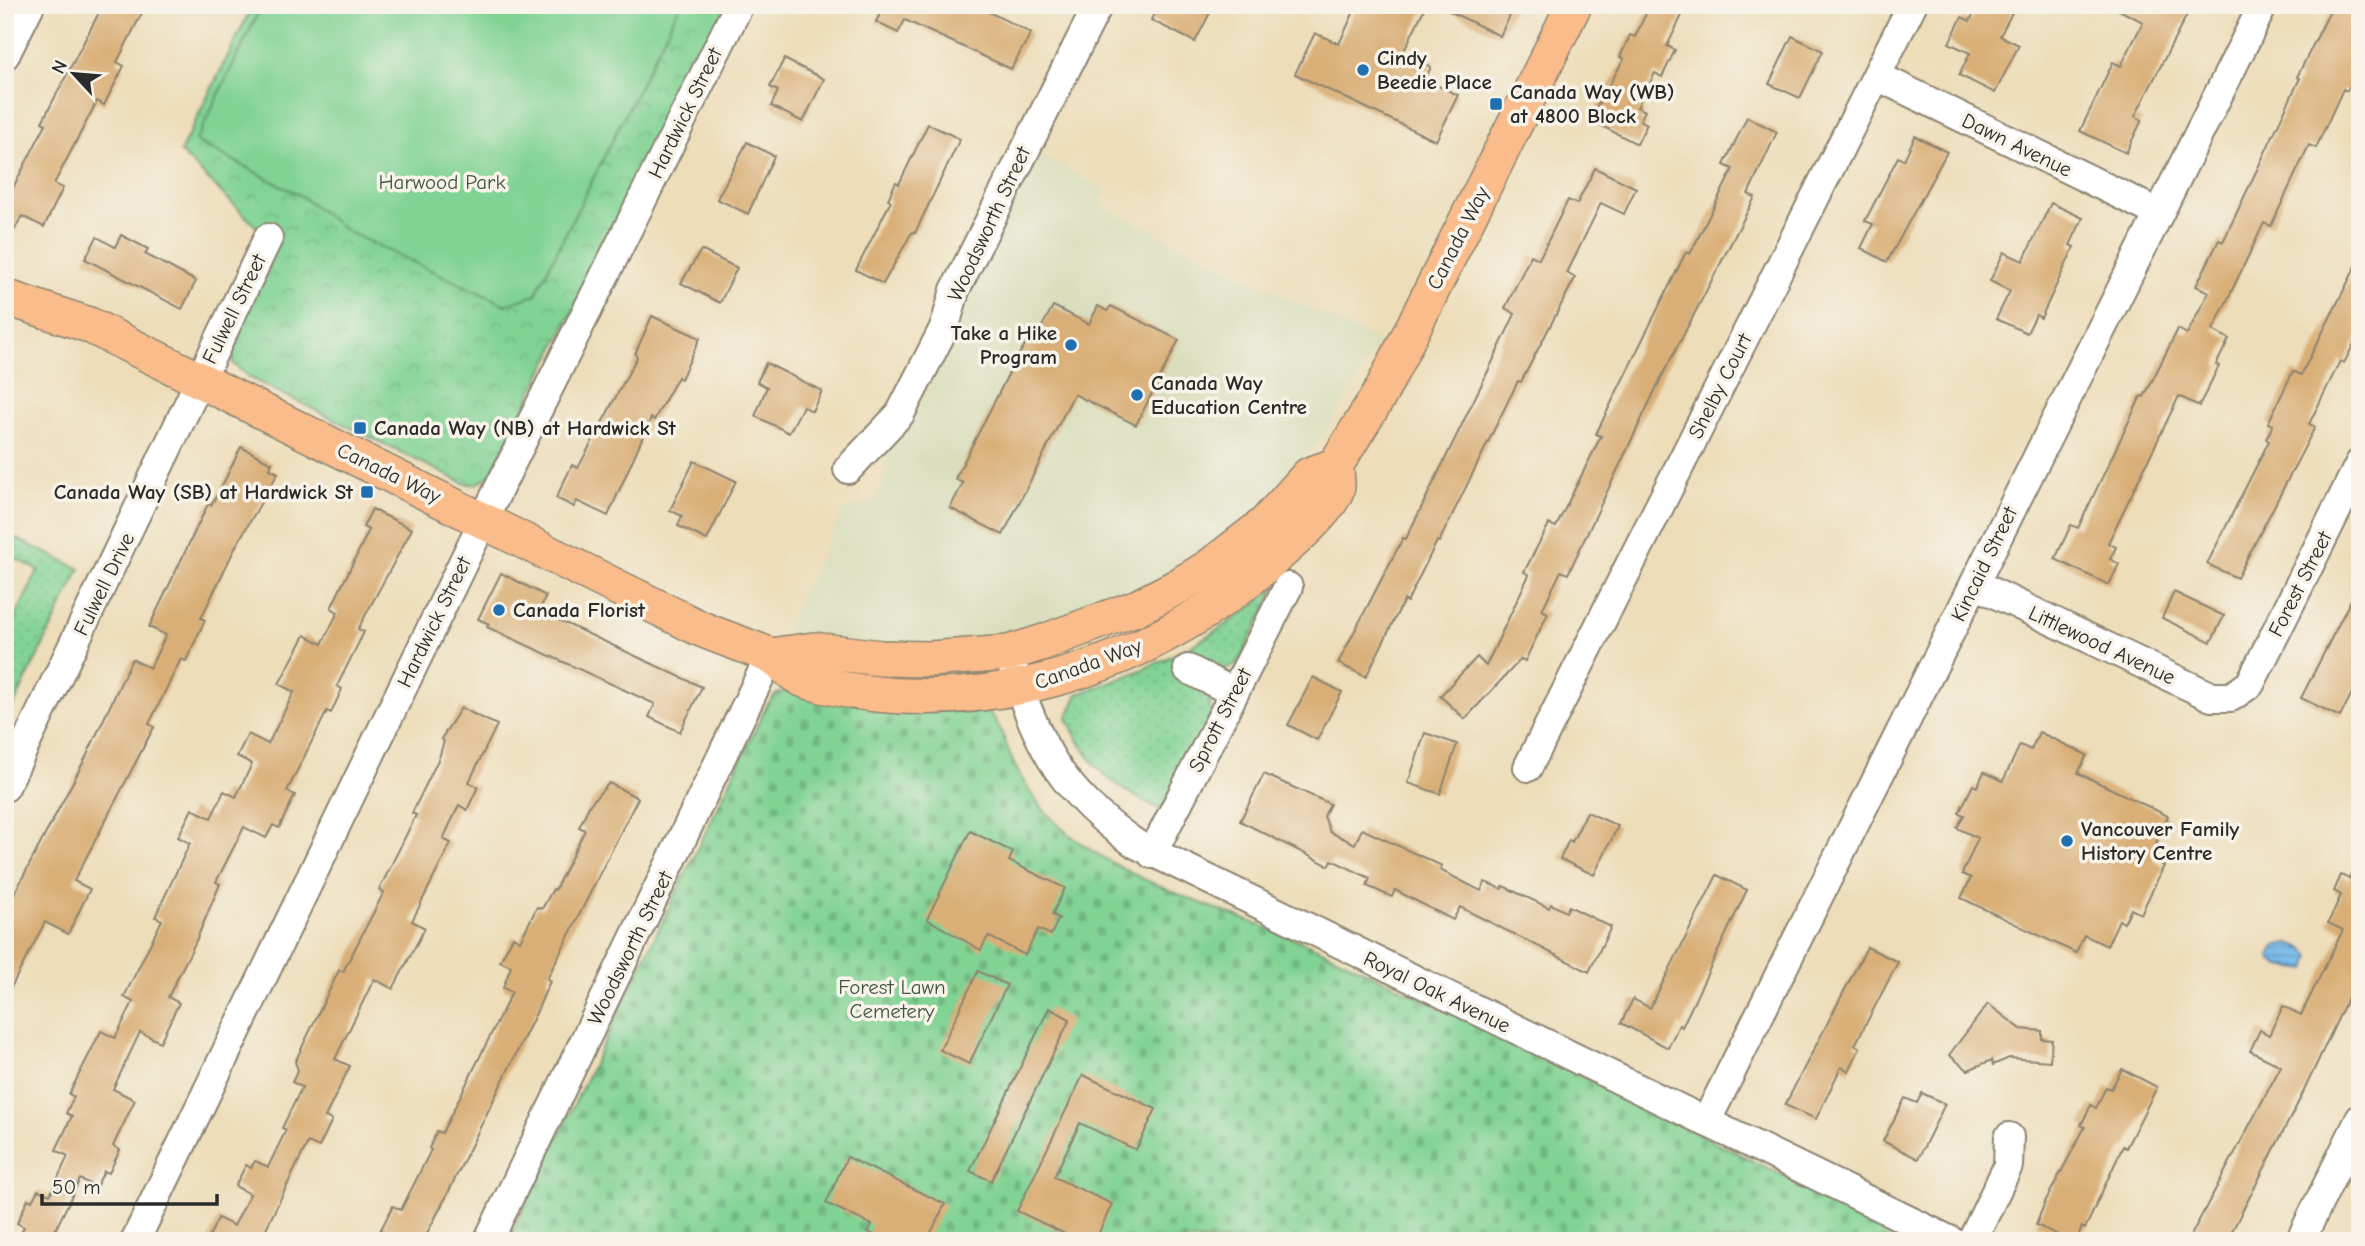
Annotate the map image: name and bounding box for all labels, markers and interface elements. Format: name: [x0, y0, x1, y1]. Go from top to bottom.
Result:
north arrow: [38, 38, 108, 108]
street label: Hardwick Street: [643, 43, 727, 182]
place label: Cindy Beedie Place: [1377, 46, 1492, 94]
text: N: [47, 57, 72, 77]
marker: Cindy Beedie Place: [1355, 62, 1371, 78]
place label: Canada Way (WB) at 4800 Block: [1510, 80, 1675, 128]
marker: Canada Way (WB) at 4800 Block: [1488, 96, 1504, 112]
street label: Dawn Avenue: [1958, 108, 2076, 182]
street label: Woodsworth Street: [943, 142, 1036, 305]
park label: Harwood Park: [378, 170, 506, 194]
street label: Canada Way: [1422, 182, 1494, 293]
street label: Fulwell Street: [197, 249, 271, 368]
place label: Take a Hike Program: [951, 321, 1057, 369]
street label: Shelby Court: [1683, 329, 1757, 442]
marker: Take a Hike Program: [1063, 337, 1079, 353]
place label: Canada Way Education Centre: [1151, 371, 1307, 419]
marker: Canada Way Education Centre: [1129, 387, 1145, 403]
place label: Canada Way (NB) at Hardwick St: [374, 416, 677, 440]
marker: Canada Way (NB) at Hardwick St: [352, 420, 368, 436]
street label: Canada Way: [333, 438, 445, 509]
place label: Canada Way (SB) at Hardwick St: [54, 480, 354, 504]
marker: Canada Way (SB) at Hardwick St: [359, 484, 375, 500]
street label: Kincaid Street: [1946, 502, 2023, 625]
street label: Forest Street: [2263, 527, 2337, 641]
street label: Fulwell Drive: [69, 529, 139, 639]
street label: Hardwick Street: [392, 552, 476, 691]
place label: Canada Florist: [513, 598, 646, 622]
street label: Littlewood Avenue: [2025, 601, 2179, 689]
marker: Canada Florist: [491, 602, 507, 618]
street label: Canada Way: [1031, 633, 1145, 694]
street label: Sprott Street: [1184, 663, 1257, 776]
place label: Vancouver Family History Centre: [2081, 817, 2240, 865]
marker: Vancouver Family History Centre: [2059, 833, 2075, 849]
street label: Woodsworth Street: [582, 866, 678, 1029]
street label: Royal Oak Avenue: [1360, 946, 1514, 1038]
park label: Forest Lawn Cemetery: [838, 975, 946, 1023]
scale bar: [42, 1162, 217, 1206]
text: 50 m: [52, 1175, 101, 1199]

